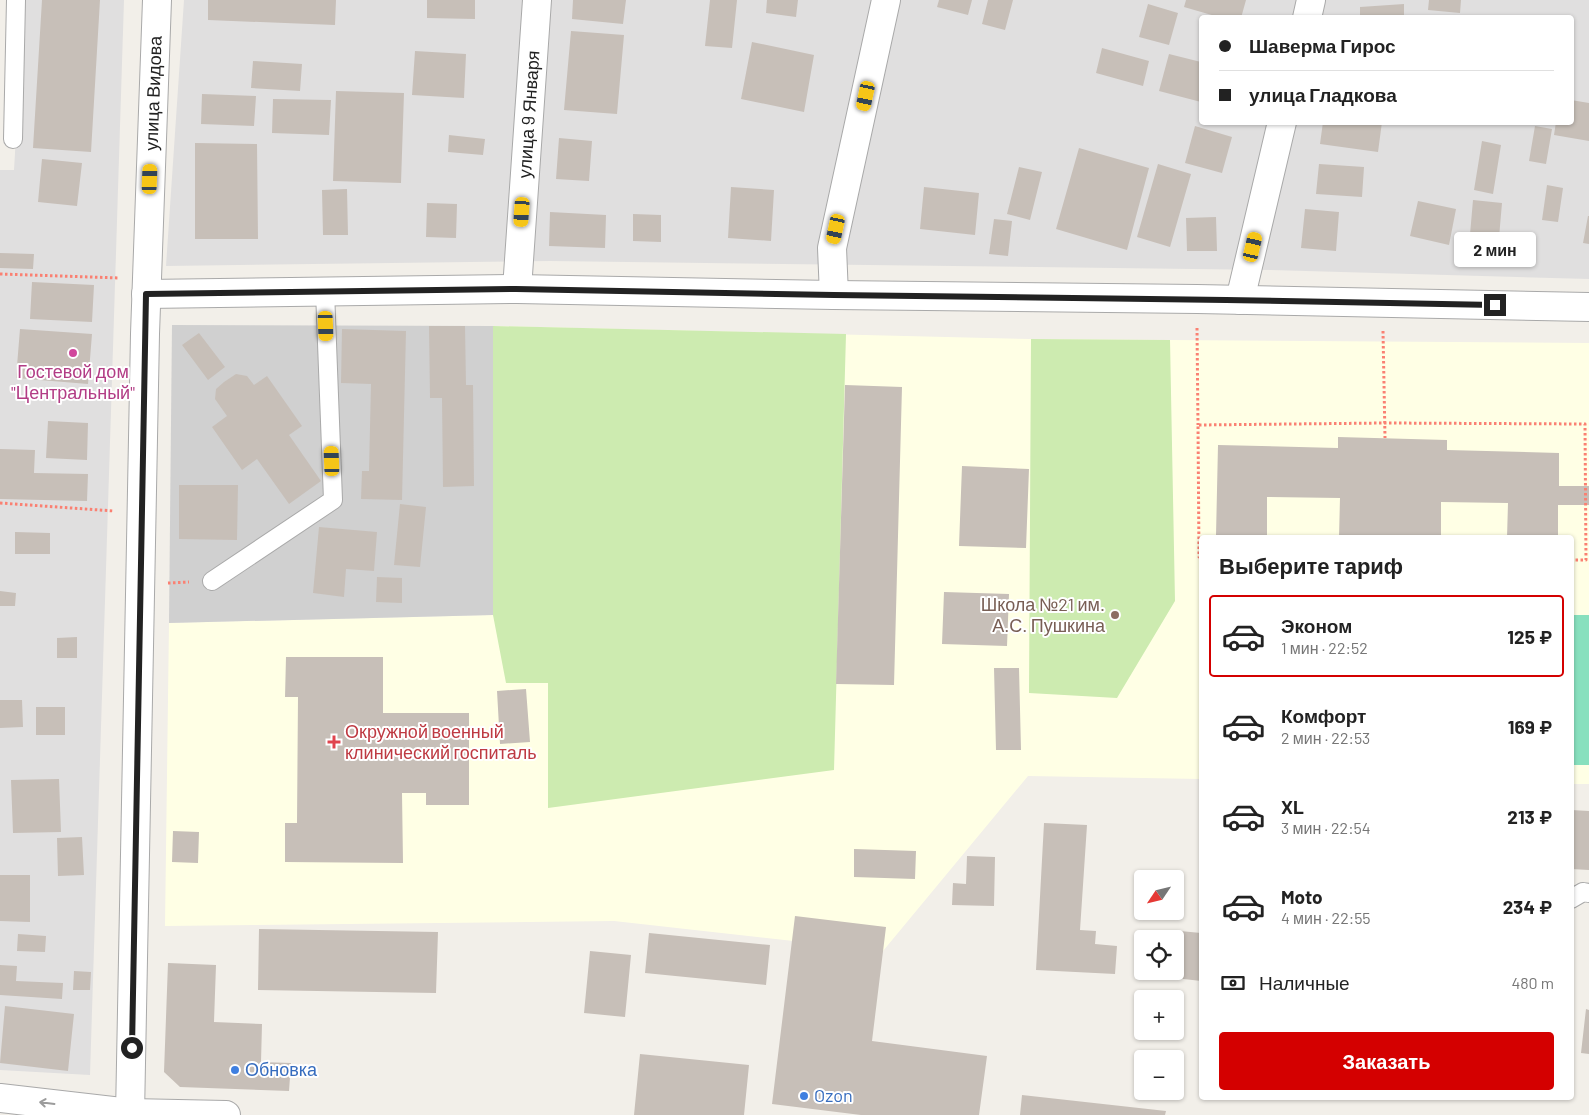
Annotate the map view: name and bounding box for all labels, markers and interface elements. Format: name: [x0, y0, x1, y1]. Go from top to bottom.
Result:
street label: улица Видова: [140, 34, 166, 151]
text: Шаверма Гирос: [1249, 34, 1396, 57]
street label: улица 9 Января: [513, 50, 543, 179]
car: [855, 80, 876, 112]
text: улица Гладкова: [1249, 83, 1397, 106]
car: [141, 164, 158, 194]
car: [513, 197, 530, 227]
car: [825, 213, 846, 245]
car: [1242, 231, 1263, 263]
callout: 2 мин: [1454, 232, 1536, 268]
text: 2 мин: [1473, 240, 1517, 259]
route end: [1484, 294, 1506, 316]
car: [317, 311, 334, 341]
marker: Гостевой дом "Центральный": [67, 347, 79, 359]
place label: Гостевой дом "Центральный": [11, 360, 135, 403]
car: [323, 446, 340, 476]
text: Выберите тариф: [1219, 552, 1403, 578]
place label: Школа №21 им. А.С. Пушкина: [981, 593, 1106, 636]
marker: Школа №21 им. А.С. Пушкина: [1109, 609, 1121, 621]
icon: car: [1221, 614, 1266, 659]
text: Эконом: [1281, 614, 1352, 637]
text: 125 ₽: [1507, 625, 1552, 648]
text: 1 мин · 22:52: [1281, 638, 1368, 657]
icon: car: [1221, 704, 1266, 749]
text: Комфорт: [1281, 704, 1366, 727]
text: 169 ₽: [1508, 715, 1552, 738]
place label: Окружной военный клинический госпиталь: [345, 720, 537, 763]
text: 2 мин · 22:53: [1281, 728, 1370, 747]
marker: Окружной военный клинический госпиталь: [327, 735, 341, 749]
icon: car: [1221, 794, 1266, 839]
text: XL: [1281, 795, 1304, 818]
text: 213 ₽: [1507, 805, 1552, 828]
text: 3 мин · 22:54: [1281, 818, 1371, 837]
north arrow: [1134, 870, 1184, 920]
map controls: [1134, 870, 1184, 1100]
icon: car: [1221, 884, 1266, 929]
text: Moto: [1281, 885, 1323, 908]
text: 234 ₽: [1503, 895, 1552, 918]
text: 4 мин · 22:55: [1281, 908, 1371, 927]
button: locate: [1134, 930, 1184, 980]
icon: cash: [1219, 969, 1247, 997]
text: Наличные: [1259, 971, 1350, 994]
text: 480 m: [1511, 973, 1554, 992]
button: +: [1134, 990, 1184, 1040]
button: Заказать: [1219, 1032, 1554, 1090]
route start: [121, 1037, 143, 1059]
button: −: [1134, 1050, 1184, 1100]
place label: Обновка: [245, 1058, 318, 1080]
marker: Обновка: [229, 1064, 241, 1076]
place label: Ozon: [814, 1084, 853, 1106]
marker: Ozon: [798, 1090, 810, 1102]
one-way arrow: [40, 1098, 56, 1108]

